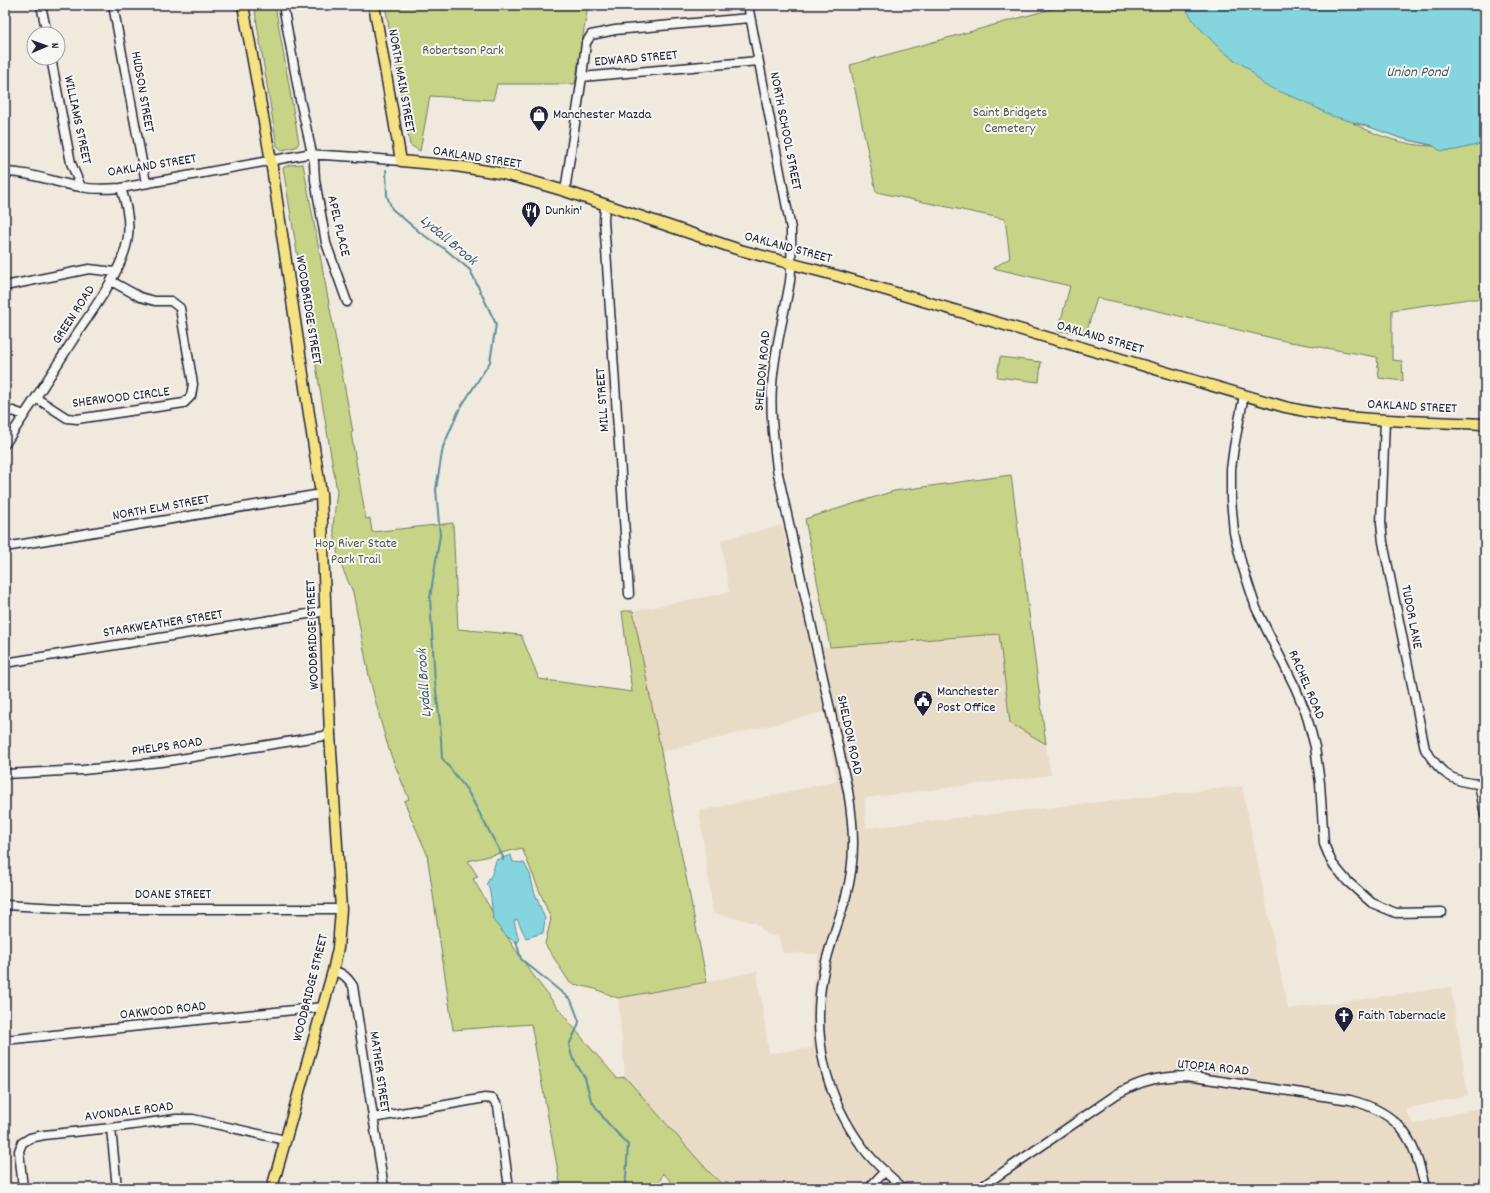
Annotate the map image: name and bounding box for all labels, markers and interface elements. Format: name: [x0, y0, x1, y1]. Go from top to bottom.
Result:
north arrow: [26, 26, 66, 66]
street label: NORTH MAIN STREET: [382, 28, 420, 135]
park label: Robertson Park: [422, 41, 504, 61]
text: N: [46, 43, 62, 49]
street label: EDWARD STREET: [594, 45, 679, 73]
street label: HUDSON STREET: [125, 50, 159, 135]
water label: Union Pond: [1386, 62, 1450, 84]
street label: NORTH SCHOOL STREET: [764, 70, 806, 192]
street label: WILLIAMS STREET: [58, 74, 96, 167]
park label: Saint Bridgets Cemetery: [973, 103, 1047, 139]
shop icon: Manchester Mazda: [528, 104, 550, 132]
place label: Manchester Mazda: [553, 105, 652, 125]
street label: OAKLAND STREET: [431, 141, 523, 175]
street label: OAKLAND STREET: [106, 149, 198, 183]
street label: APEL PLACE: [321, 193, 355, 259]
restaurant icon: Dunkin': [520, 200, 542, 228]
place label: Dunkin': [545, 201, 582, 221]
water label: Lydall Brook: [414, 210, 483, 273]
street label: OAKLAND STREET: [742, 227, 834, 269]
street label: WOODBRIDGE STREET: [290, 254, 327, 366]
street label: GREEN ROAD: [48, 282, 100, 348]
street label: OAKLAND STREET: [1054, 316, 1146, 360]
street label: SHELDON ROAD: [750, 330, 776, 412]
street label: MILL STREET: [591, 367, 615, 433]
street label: SHERWOOD CIRCLE: [71, 382, 172, 414]
street label: OAKLAND STREET: [1367, 395, 1458, 419]
street label: NORTH ELM STREET: [111, 490, 211, 526]
park label: Hop River State Park Trail: [315, 534, 397, 570]
street label: WOODBRIDGE STREET: [301, 579, 325, 690]
street label: TUDOR LANE: [1395, 584, 1427, 651]
street label: STARKWEATHER STREET: [102, 605, 225, 643]
water label: Lydall Brook: [411, 646, 438, 718]
street label: RACHEL ROAD: [1282, 647, 1330, 723]
place label: Manchester Post Office: [937, 682, 1000, 718]
public building icon: Manchester Post Office: [912, 689, 934, 717]
street label: SHELDON ROAD: [831, 694, 867, 776]
street label: PHELPS ROAD: [130, 732, 204, 762]
street label: DOANE STREET: [135, 885, 212, 905]
street label: WOODBRIDGE STREET: [288, 932, 334, 1044]
street label: OAKWOOD ROAD: [119, 997, 207, 1025]
church icon: Faith Tabernacle: [1333, 1005, 1355, 1033]
place label: Faith Tabernacle: [1358, 1006, 1446, 1026]
street label: MATHER STREET: [363, 1030, 395, 1114]
street label: UTOPIA ROAD: [1176, 1054, 1250, 1082]
street label: AVONDALE ROAD: [84, 1097, 174, 1127]

